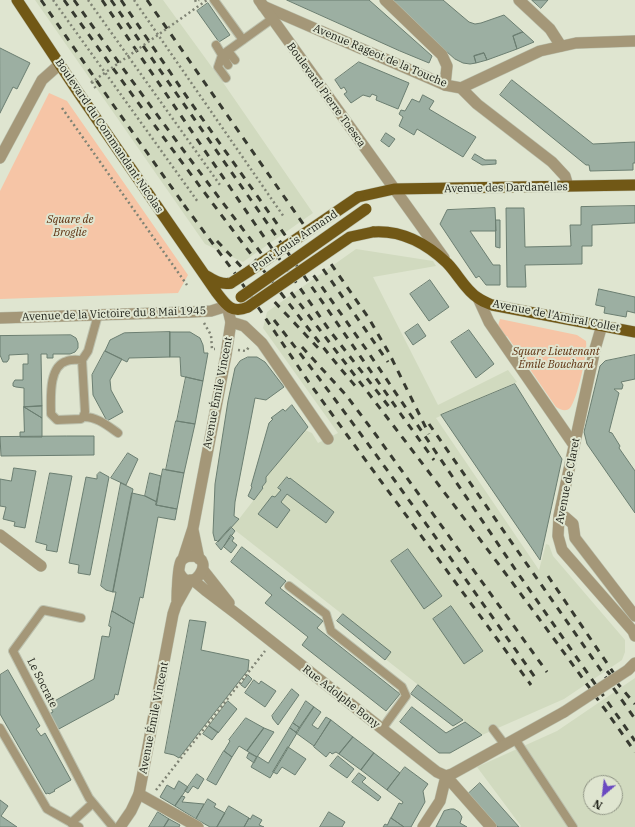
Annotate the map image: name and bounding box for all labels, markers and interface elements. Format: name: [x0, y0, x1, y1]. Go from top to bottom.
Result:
street label: Avenue Rageot de la Touche: [311, 22, 449, 90]
street label: Boulevard Pierre Toesca: [284, 40, 368, 150]
street label: Boulevard du Commandant Nicolas: [52, 56, 166, 216]
street label: Avenue des Dardanelles: [444, 180, 568, 196]
street label: Pont Louis Armand: [250, 208, 340, 274]
park label: Square de Broglie: [47, 213, 93, 239]
street label: Avenue de l'Amiral Collet: [491, 297, 621, 335]
street label: Avenue de la Victoire du 8 Mai 1945: [22, 304, 206, 324]
street label: Avenue Émile Vincent: [201, 336, 235, 450]
park label: Square Lieutenant Émile Bouchard: [512, 345, 600, 371]
street label: Avenue de Claret: [553, 437, 583, 525]
street label: Le Socrate: [24, 656, 60, 710]
street label: Avenue Émile Vincent: [137, 661, 171, 775]
street label: Rue Adolphe Bony: [300, 663, 382, 731]
north arrow: [583, 775, 623, 815]
text: N: [591, 796, 605, 813]

